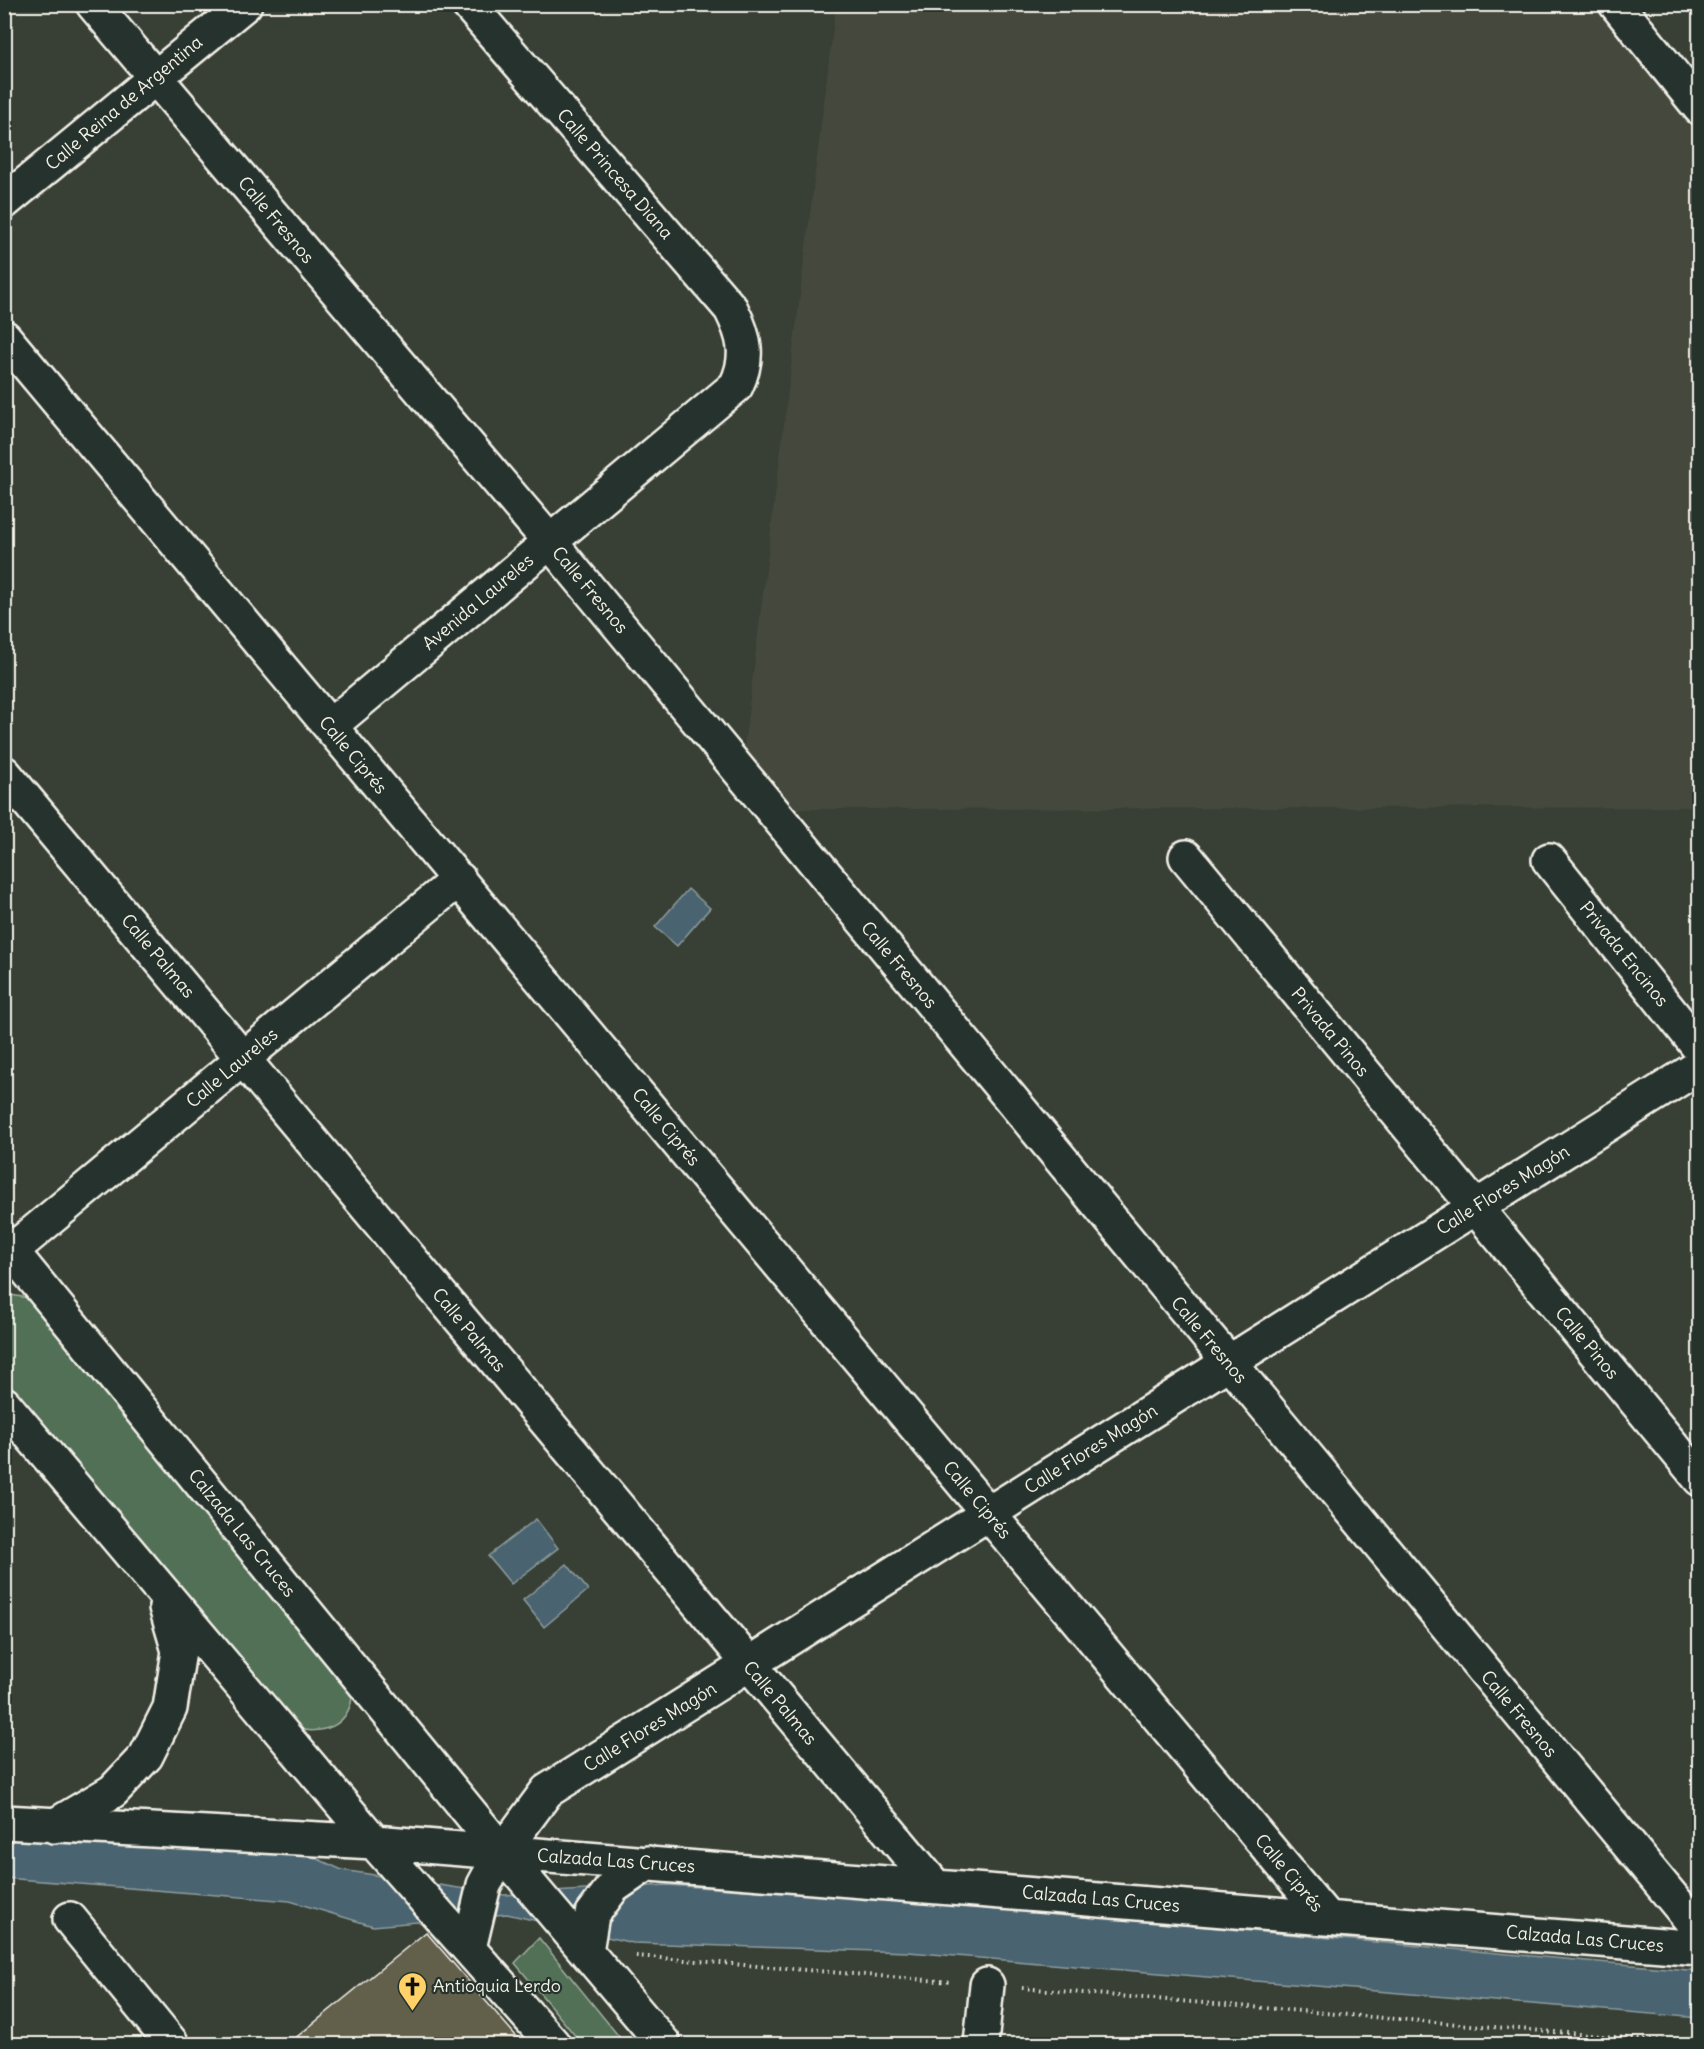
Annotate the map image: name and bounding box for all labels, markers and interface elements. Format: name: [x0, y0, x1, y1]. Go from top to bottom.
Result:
street label: Calle Reina de Argentina: [41, 30, 207, 175]
street label: Calle Princesa Diana: [552, 104, 678, 244]
street label: Calle Fresnos: [233, 171, 320, 268]
street label: Calle Fresnos: [547, 541, 634, 638]
street label: Avenida Laureles: [417, 548, 538, 655]
street label: Calle Ciprés: [314, 711, 393, 798]
street label: Privada Encinos: [1575, 896, 1674, 1011]
street label: Calle Palmas: [116, 909, 200, 1003]
street label: Calle Fresnos: [856, 916, 943, 1013]
street label: Privada Pinos: [1286, 982, 1374, 1081]
street label: Calle Laureles: [181, 1023, 282, 1113]
street label: Calle Ciprés: [627, 1083, 706, 1170]
street label: Calle Flores Magón: [1432, 1139, 1574, 1240]
street label: Calle Palmas: [427, 1283, 511, 1377]
street label: Calle Fresnos: [1166, 1291, 1253, 1388]
street label: Calle Pinos: [1550, 1302, 1624, 1384]
street label: Calle Flores Magón: [1020, 1398, 1162, 1499]
street label: Calle Ciprés: [938, 1456, 1017, 1543]
street label: Calzada Las Cruces: [184, 1464, 301, 1602]
street label: Calle Palmas: [738, 1656, 822, 1750]
street label: Calle Fresnos: [1476, 1665, 1563, 1762]
street label: Calle Flores Magón: [579, 1676, 721, 1777]
street label: Calle Ciprés: [1250, 1829, 1329, 1916]
street label: Calzada Las Cruces: [536, 1844, 696, 1878]
street label: Calzada Las Cruces: [1021, 1880, 1181, 1917]
street label: Calzada Las Cruces: [1505, 1920, 1665, 1957]
church icon: Antioquia Lerdo: [396, 1970, 428, 2012]
place label: Antioquia Lerdo: [433, 1974, 561, 1997]

